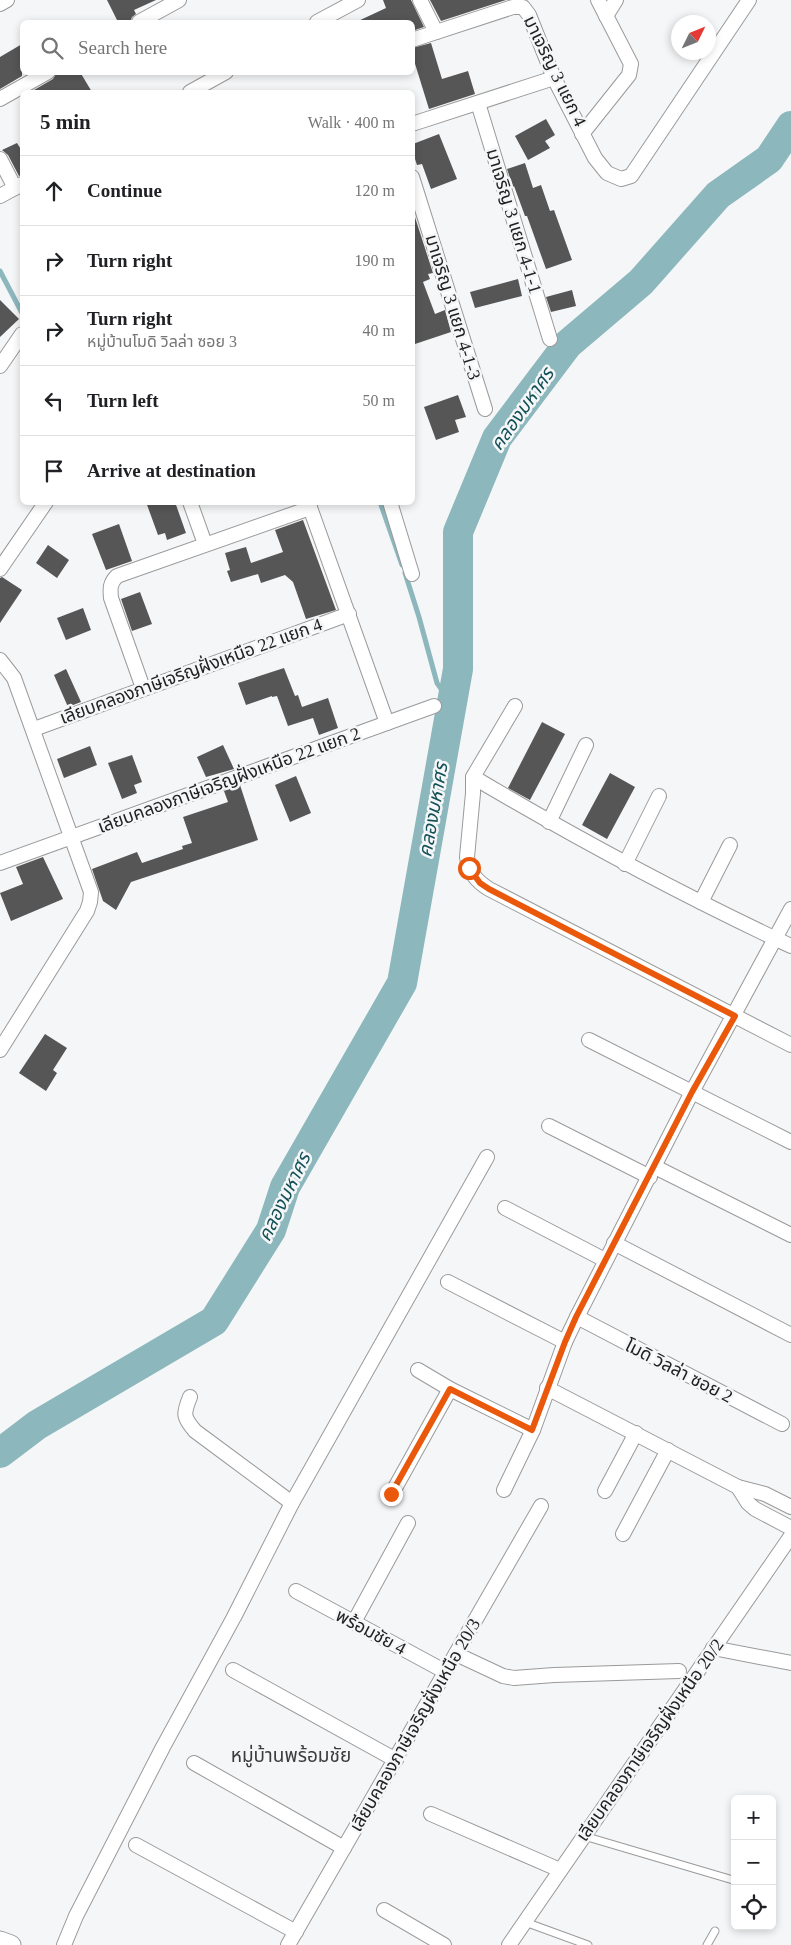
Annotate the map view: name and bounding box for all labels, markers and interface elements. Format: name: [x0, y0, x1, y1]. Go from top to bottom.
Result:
street label: มาเจริญ 3 แยก 4: [520, 12, 590, 130]
north arrow: [671, 15, 716, 60]
search box: [20, 20, 415, 75]
icon: search: [38, 34, 66, 62]
text: Search here: [78, 37, 167, 58]
text: 5 min: [40, 110, 91, 134]
text: Walk · 400 m: [308, 114, 395, 131]
street label: มาเจริญ 3 แยก 4-1-1: [482, 146, 546, 296]
icon: ahead: [40, 177, 68, 205]
text: Continue: [87, 180, 162, 201]
text: 120 m: [355, 182, 395, 199]
street label: มาเจริญ 3 แยก 4-1-3: [421, 232, 485, 382]
icon: right: [40, 247, 68, 275]
text: Turn right: [87, 250, 172, 271]
text: 190 m: [355, 252, 395, 269]
text: Turn right: [87, 308, 172, 329]
icon: right: [40, 317, 68, 345]
text: 40 m: [363, 322, 395, 339]
text: หมู่บ้านโมดิ วิลล่า ซอย 3: [87, 333, 237, 350]
water label: คลองมหาศร: [486, 363, 559, 454]
icon: left: [40, 387, 68, 415]
text: Turn left: [87, 390, 159, 411]
text: 50 m: [363, 392, 395, 409]
icon: arrive: [40, 457, 68, 485]
text: Arrive at destination: [87, 460, 256, 481]
street label: เลียบคลองภาษีเจริญฝั่งเหนือ 22 แยก 4: [56, 612, 325, 728]
street label: เลียบคลองภาษีเจริญฝั่งเหนือ 22 แยก 2: [94, 721, 363, 837]
water label: คลองมหาศร: [414, 760, 452, 859]
route start: [458, 857, 481, 880]
water label: คลองมหาศร: [254, 1148, 315, 1244]
street label: โมดิ วิลล่า ซอย 2: [622, 1335, 736, 1407]
route end: [380, 1483, 403, 1506]
street label: พร้อมชัย 4: [332, 1605, 410, 1659]
street label: เลียบคลองภาษีเจริญฝั่งเหนือ 20/3: [344, 1614, 484, 1835]
street label: เลียบคลองภาษีเจริญฝั่งเหนือ 20/2: [570, 1634, 728, 1845]
district label: หมู่บ้านพร้อมชัย: [231, 1744, 351, 1768]
map controls: [731, 1795, 776, 1930]
button: +: [731, 1795, 776, 1840]
button: −: [731, 1840, 776, 1885]
button: locate: [731, 1885, 776, 1930]

